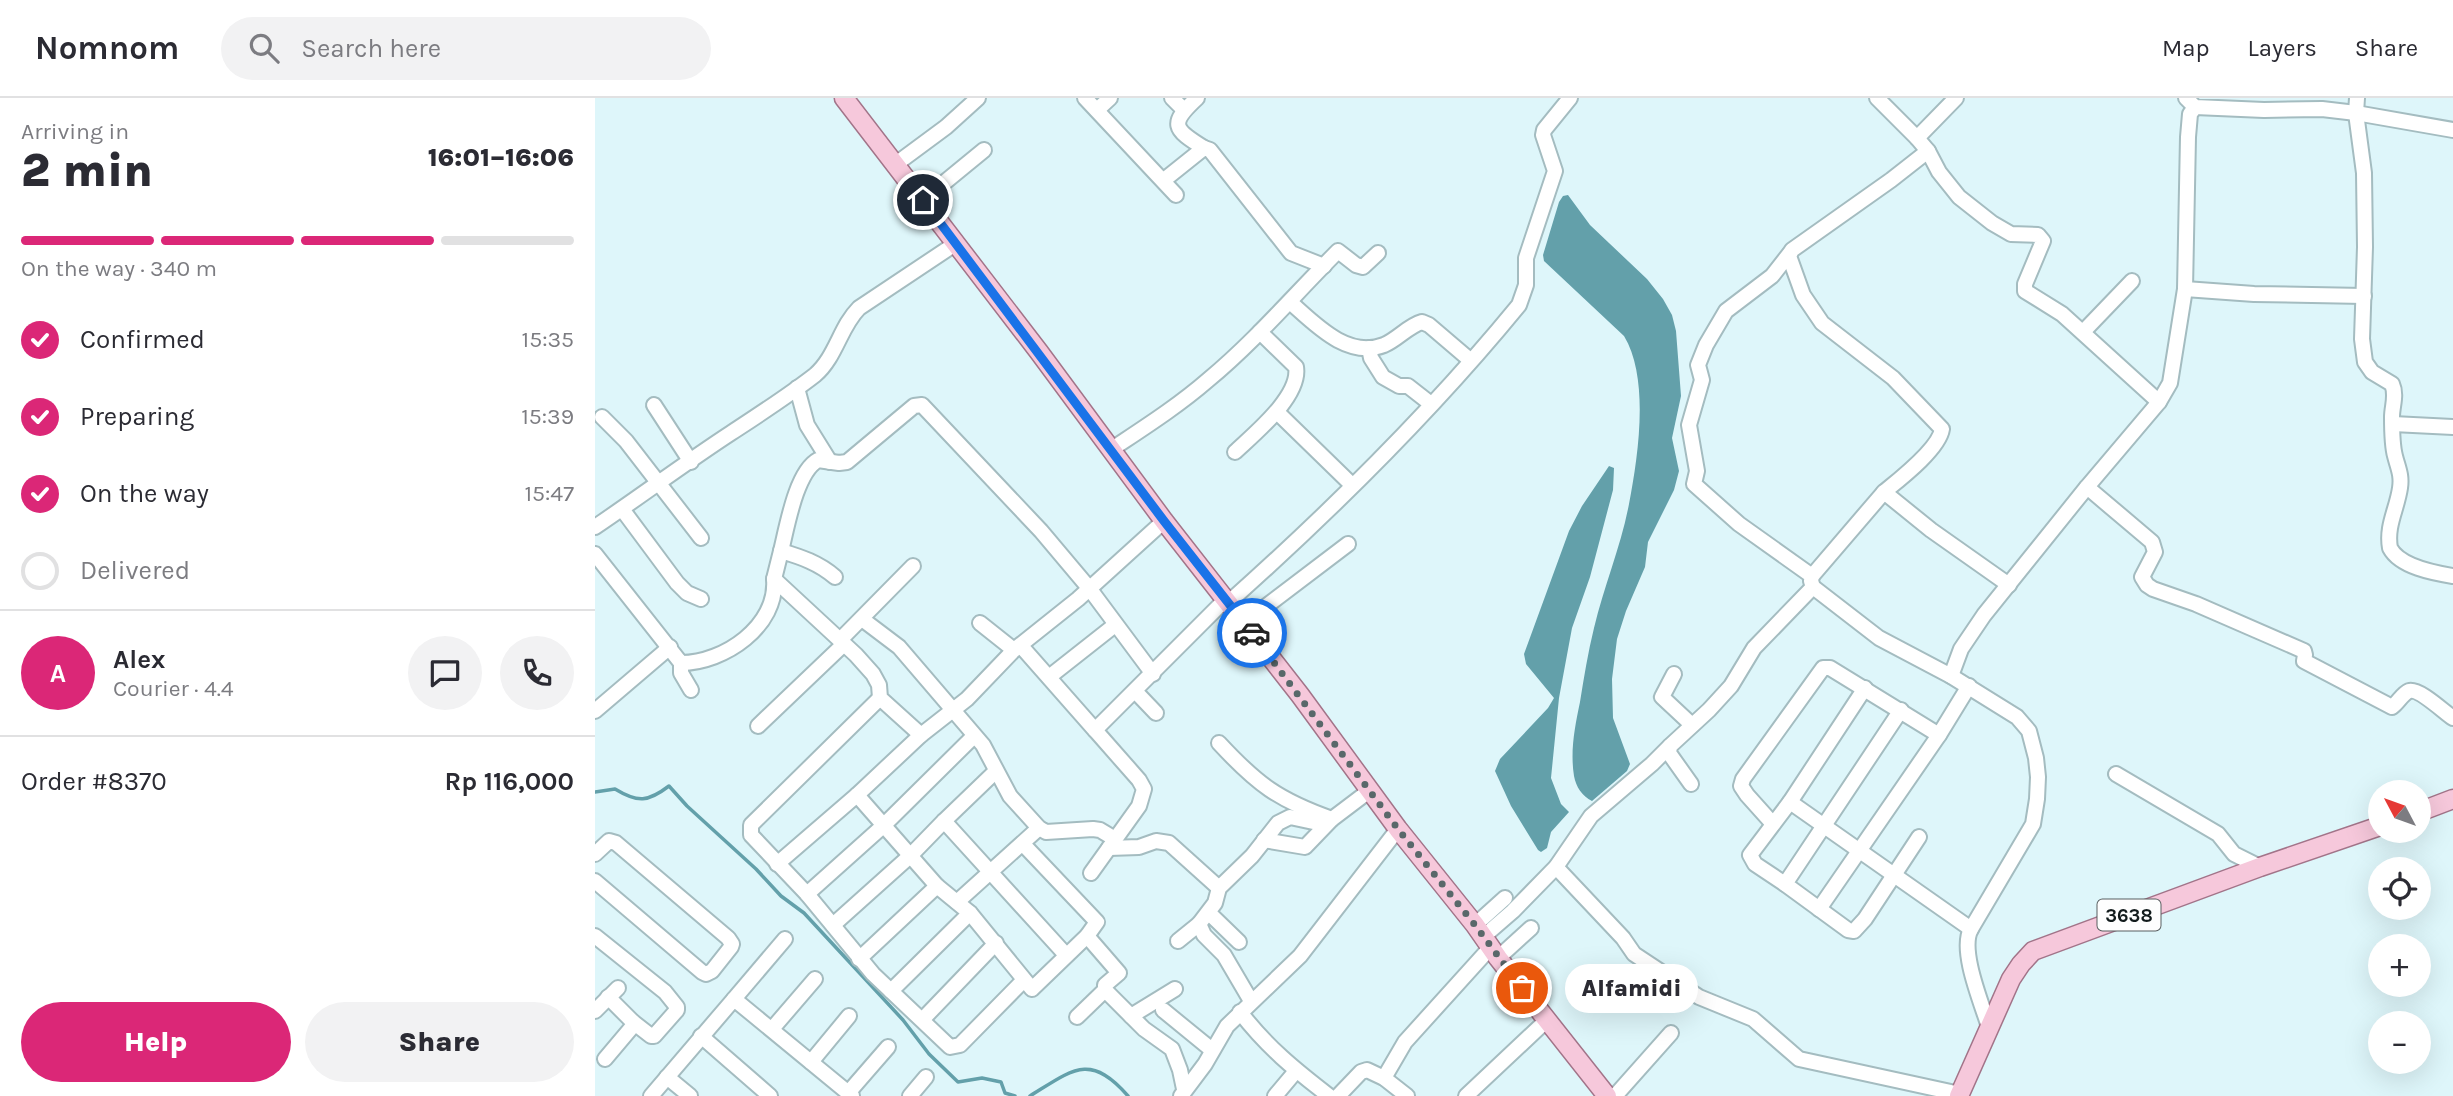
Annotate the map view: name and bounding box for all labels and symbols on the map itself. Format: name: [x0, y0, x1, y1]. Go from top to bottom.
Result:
pin: [893, 170, 953, 230]
courier: [1217, 598, 1287, 668]
north arrow: [2368, 780, 2431, 844]
road number: 3638: [2097, 900, 2161, 930]
pin: [1492, 958, 1552, 1018]
callout: Alfamidi: [1564, 964, 1697, 1012]

